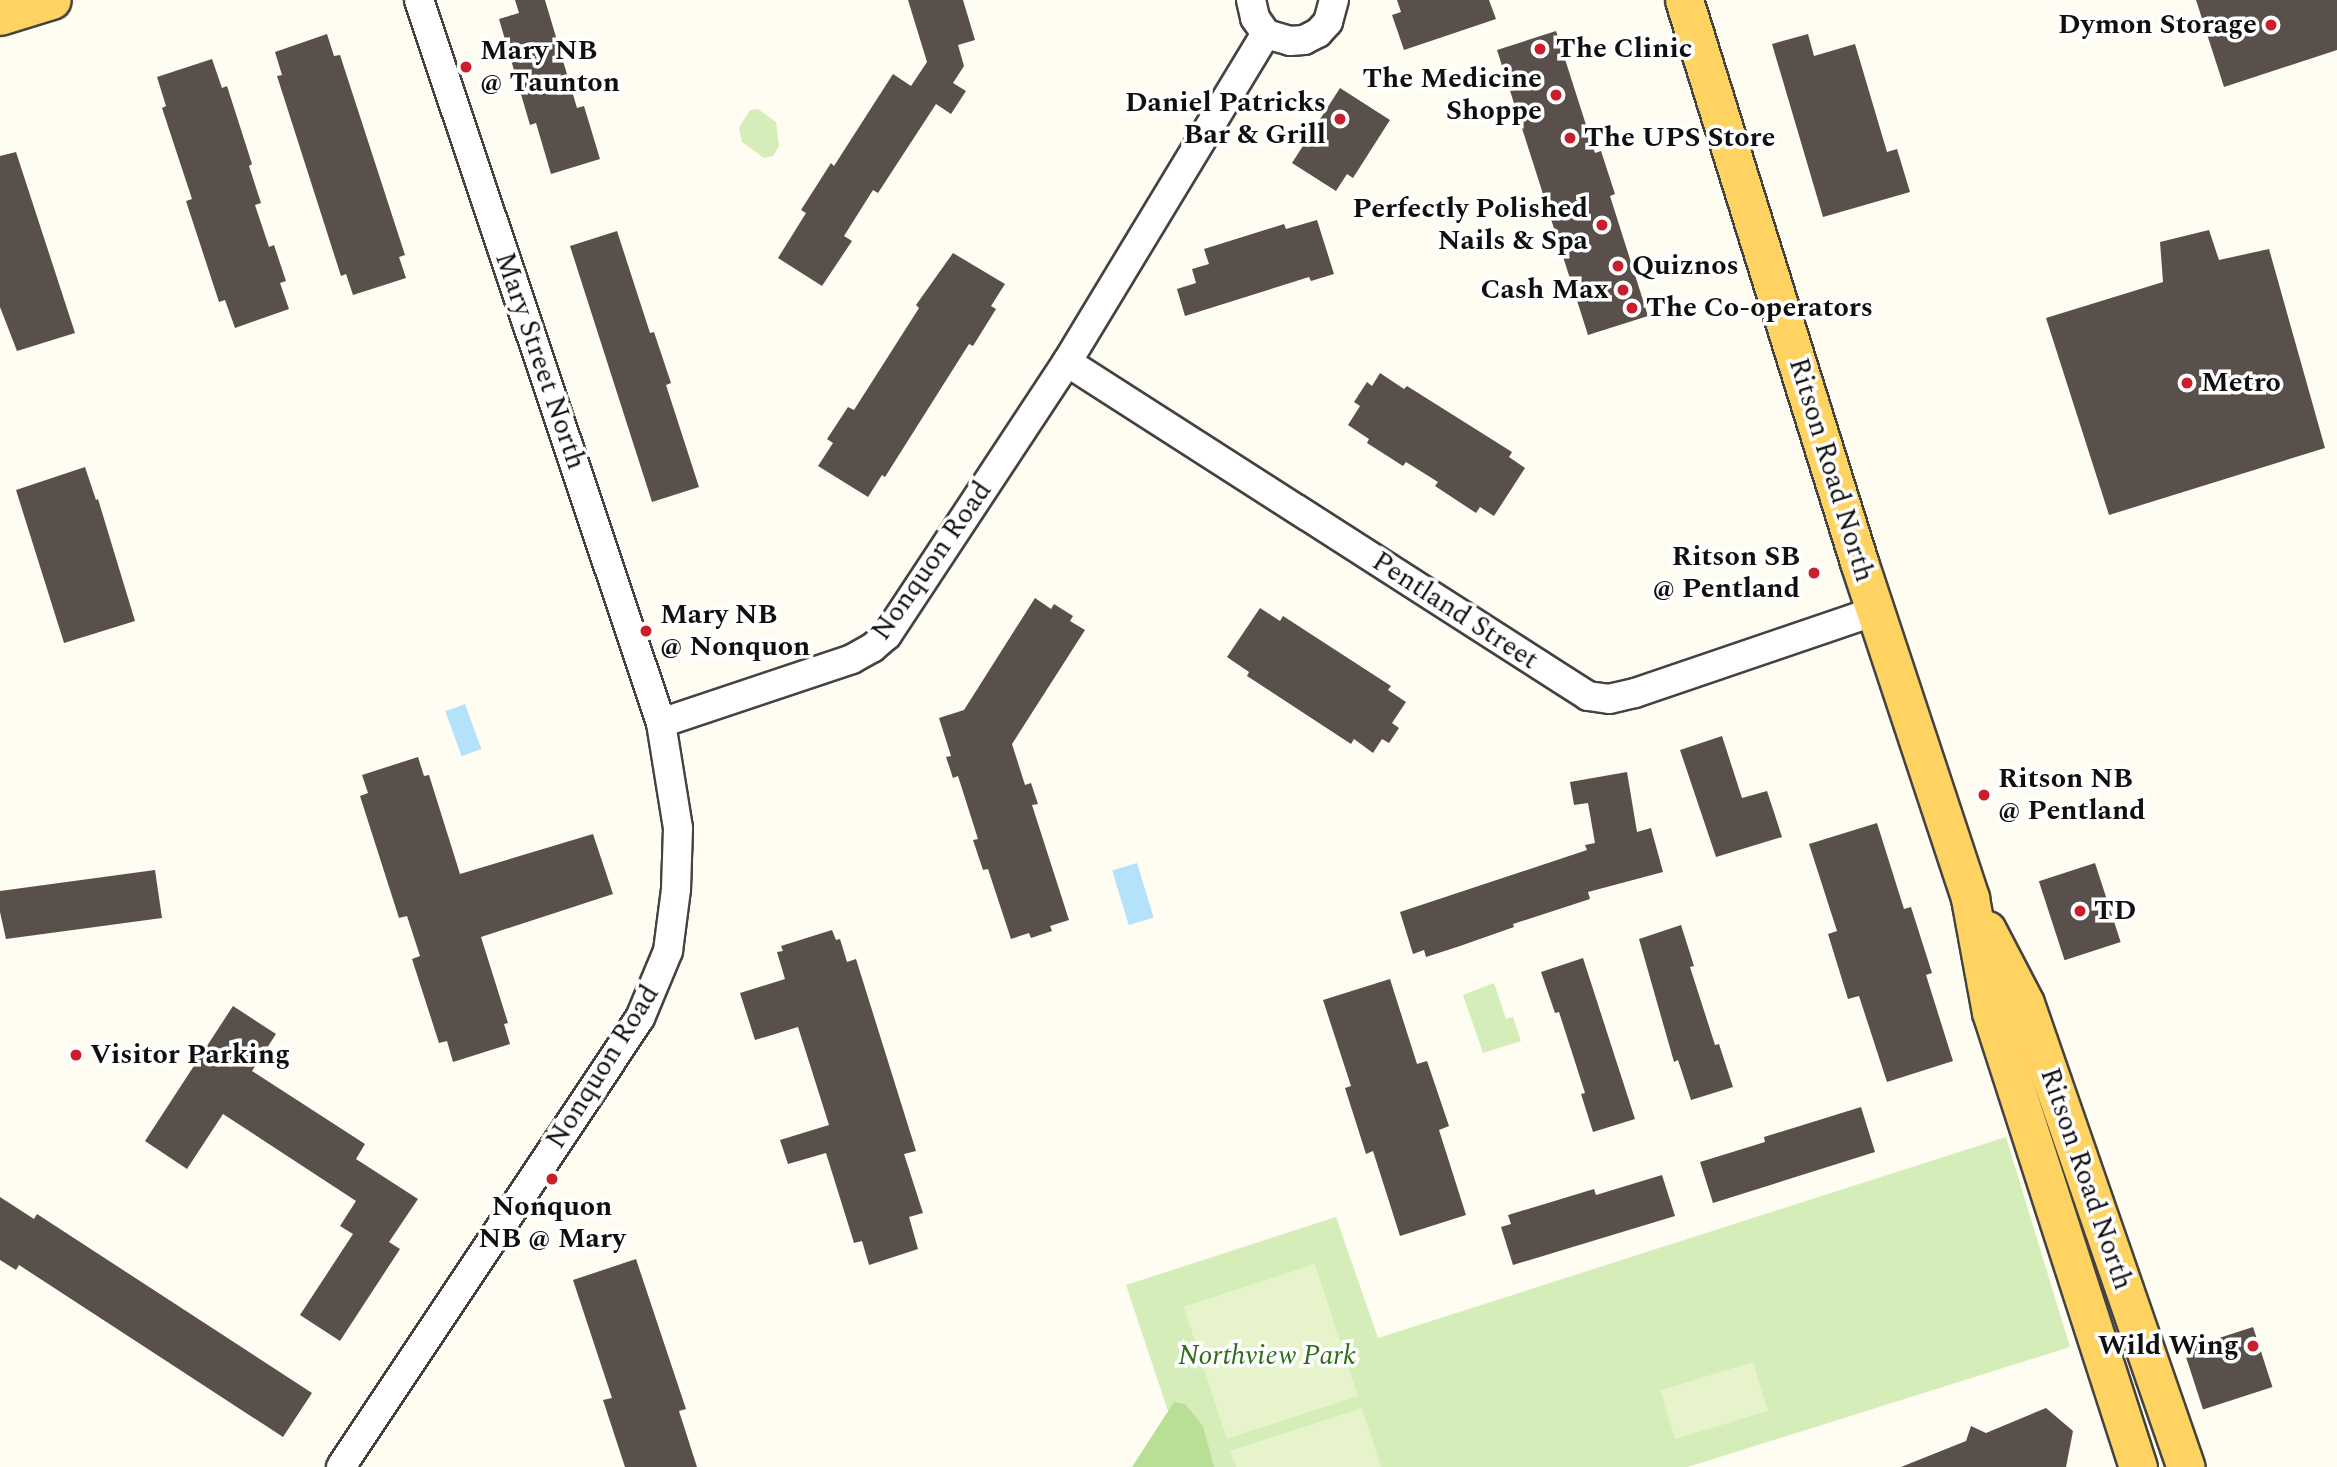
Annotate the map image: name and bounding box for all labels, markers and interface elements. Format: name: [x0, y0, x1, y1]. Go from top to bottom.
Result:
place label: Dymon Storage: [2058, 8, 2257, 42]
marker: Dymon Storage: [2263, 17, 2279, 33]
place label: The Clinic: [1556, 32, 1692, 66]
place label: Mary NB @ Taunton: [480, 34, 620, 100]
marker: The Clinic: [1530, 39, 1550, 59]
marker: Mary NB @ Taunton: [458, 59, 474, 75]
place label: The Medicine Shoppe: [1362, 62, 1542, 128]
place label: Daniel Patricks Bar & Grill: [1125, 86, 1326, 152]
marker: The Medicine Shoppe: [1548, 87, 1564, 103]
marker: Daniel Patricks Bar & Grill: [1332, 111, 1348, 127]
place label: The UPS Store: [1584, 121, 1775, 155]
marker: The UPS Store: [1562, 130, 1578, 146]
place label: Perfectly Polished Nails & Spa: [1352, 192, 1588, 258]
marker: Perfectly Polished Nails & Spa: [1594, 217, 1610, 233]
street label: Mary Street North: [487, 248, 593, 474]
place label: Quiznos: [1632, 249, 1739, 283]
marker: Quiznos: [1610, 258, 1626, 274]
place label: Cash Max: [1481, 273, 1609, 307]
marker: Cash Max: [1615, 282, 1631, 298]
place label: The Co-operators: [1646, 291, 1873, 325]
marker: The Co-operators: [1624, 300, 1640, 316]
street label: Ritson Road North: [1781, 354, 1881, 586]
place label: Metro: [2201, 366, 2281, 400]
marker: Metro: [2179, 375, 2195, 391]
street label: Nonquon Road: [865, 475, 999, 647]
place label: Ritson SB @ Pentland: [1652, 540, 1800, 606]
street label: Pentland Street: [1366, 545, 1544, 677]
marker: Ritson SB @ Pentland: [1806, 565, 1822, 581]
place label: Mary NB @ Nonquon: [660, 598, 810, 664]
marker: Mary NB @ Nonquon: [638, 623, 654, 639]
place label: Ritson NB @ Pentland: [1998, 762, 2146, 828]
marker: Ritson NB @ Pentland: [1976, 787, 1992, 803]
place label: TD: [2094, 894, 2136, 928]
marker: TD: [2072, 903, 2088, 919]
street label: Nonquon Road: [539, 979, 667, 1155]
place label: Visitor Parking: [90, 1038, 290, 1072]
marker: Visitor Parking: [68, 1047, 84, 1063]
street label: Ritson Road North: [2032, 1064, 2140, 1294]
marker: Nonquon NB @ Mary: [544, 1171, 560, 1187]
place label: Nonquon NB @ Mary: [479, 1190, 625, 1256]
place label: Wild Wing: [2098, 1329, 2239, 1363]
marker: Wild Wing: [2245, 1338, 2261, 1354]
park label: Northview Park: [1178, 1339, 1356, 1373]

